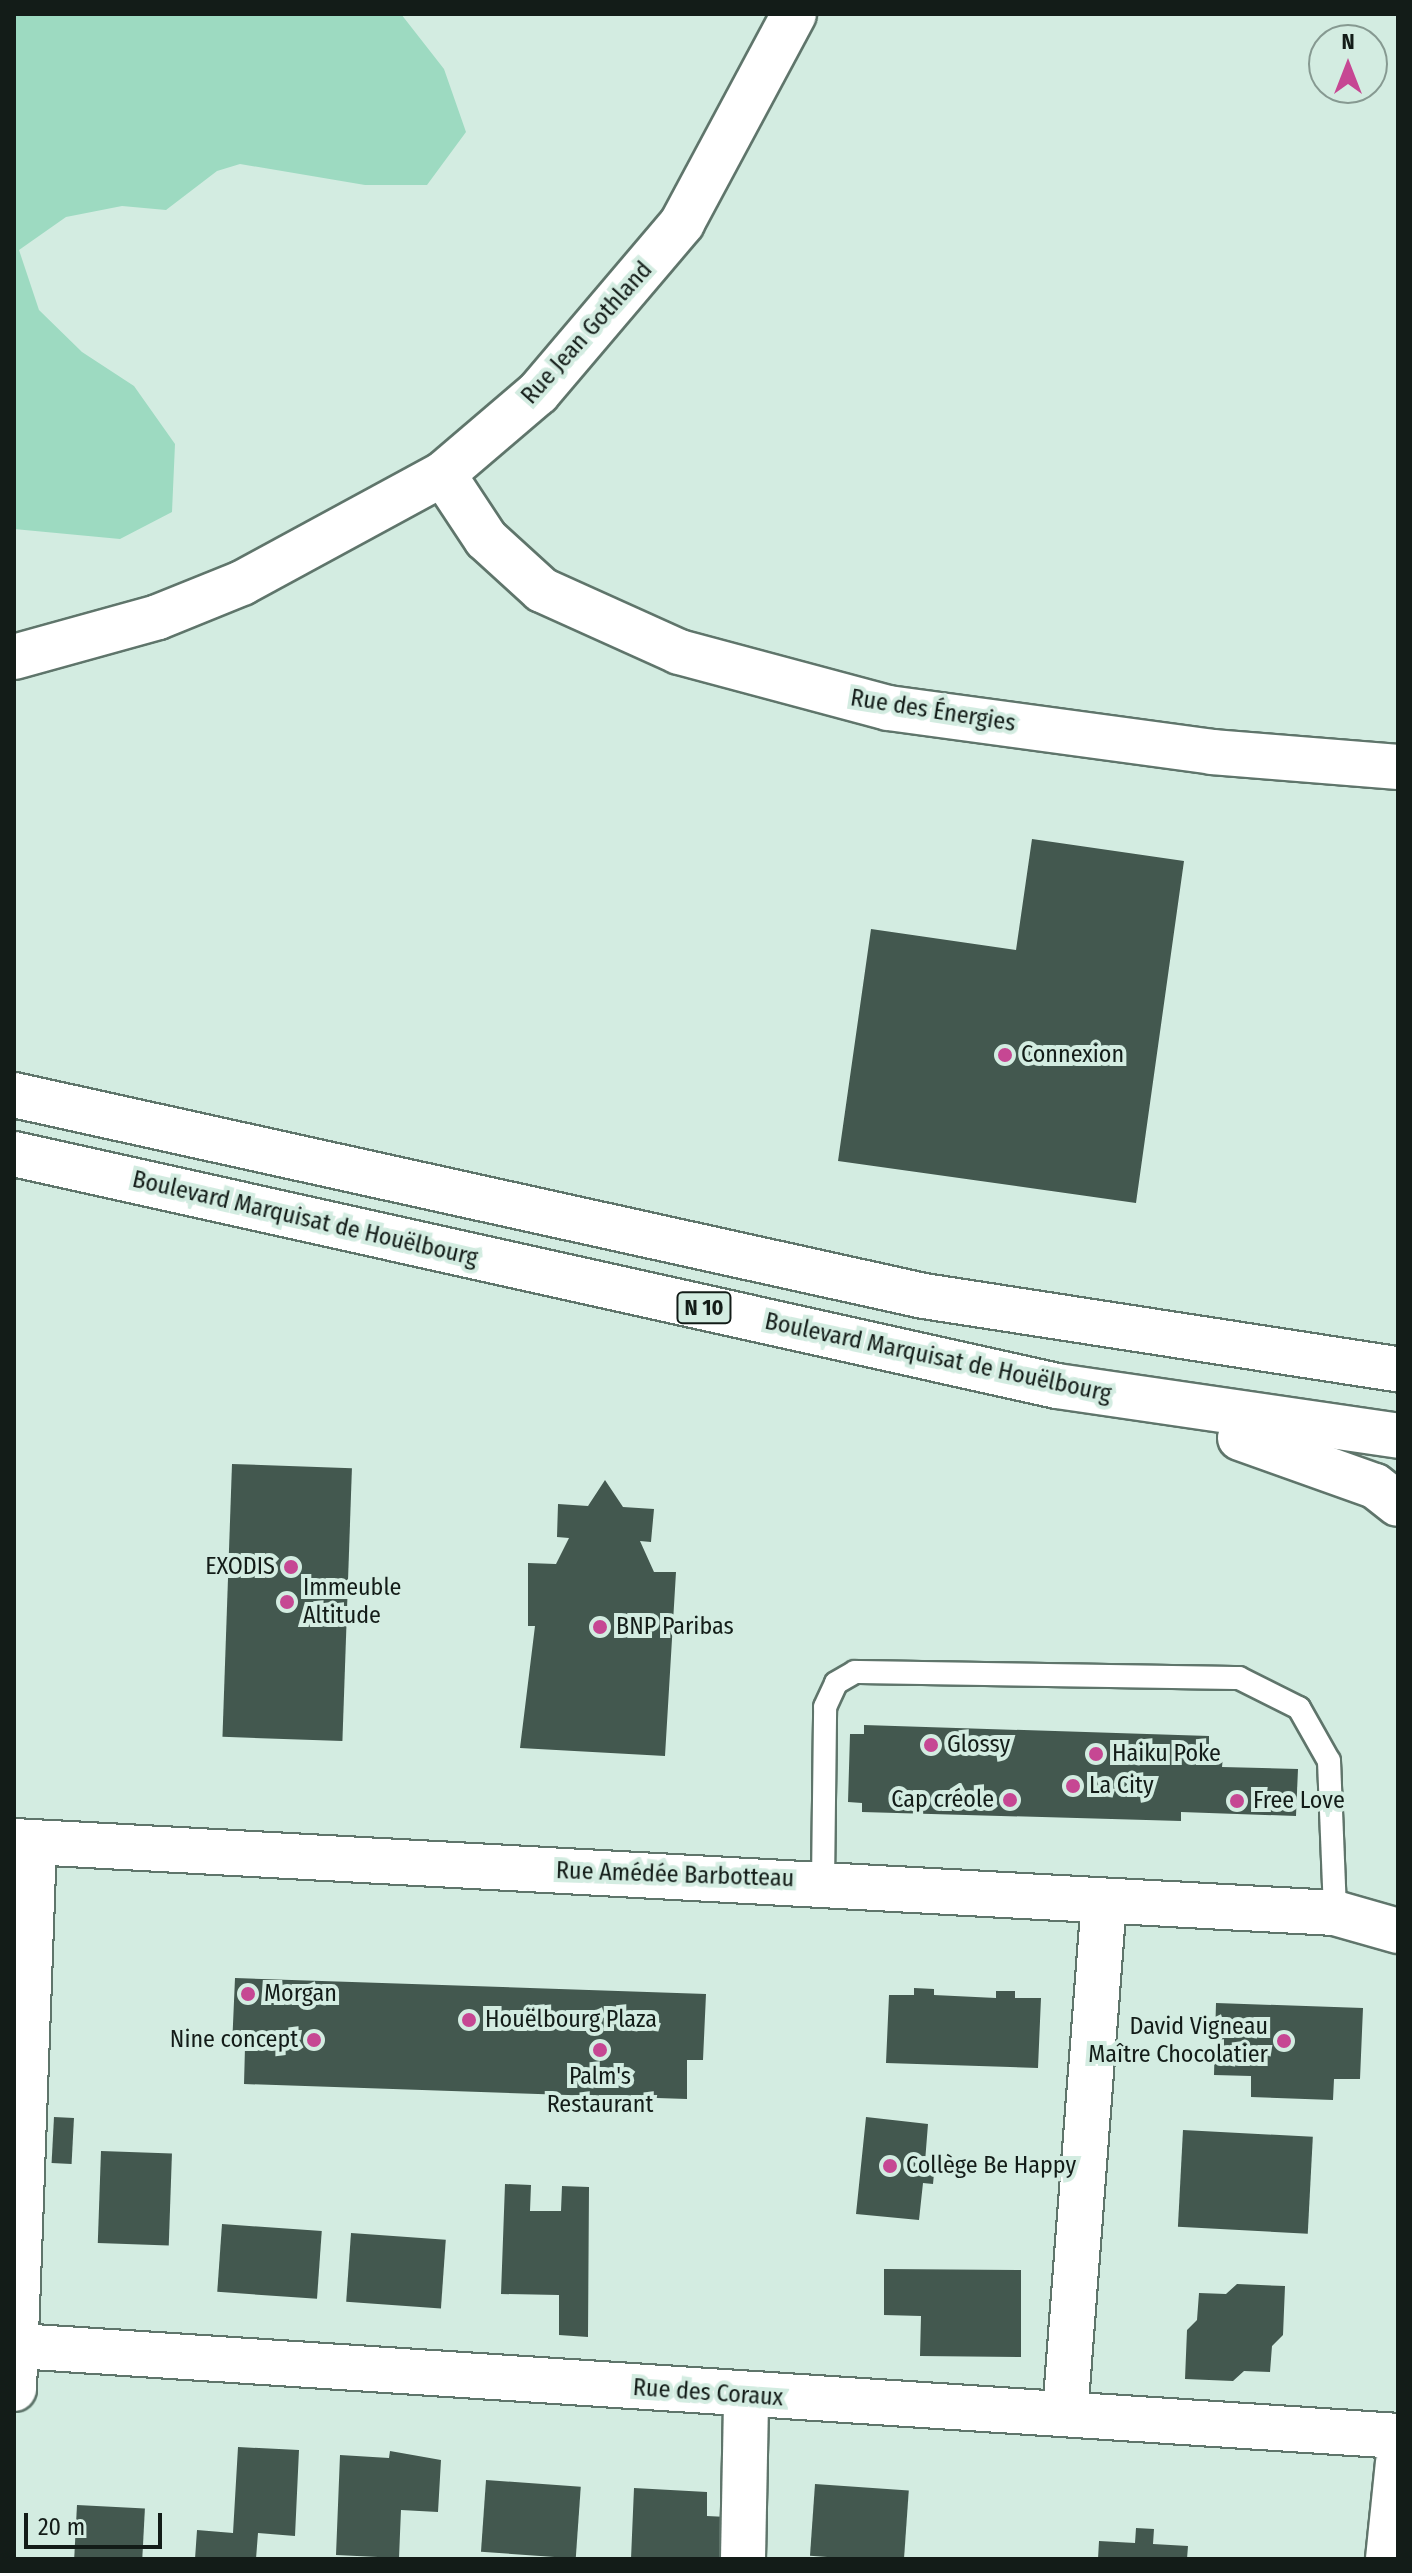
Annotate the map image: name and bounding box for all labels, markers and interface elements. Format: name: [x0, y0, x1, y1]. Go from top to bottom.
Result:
north arrow: [1308, 24, 1388, 104]
text: N: [1341, 28, 1355, 55]
street label: Rue Jean Gothland: [515, 256, 659, 410]
street label: Rue des Énergies: [848, 684, 1018, 738]
place label: Connexion: [1021, 1041, 1124, 1069]
marker: Connexion: [996, 1046, 1014, 1064]
street label: Boulevard Marquisat de Houëlbourg: [130, 1165, 480, 1273]
road number: N 10: [676, 1290, 732, 1326]
street label: Boulevard Marquisat de Houëlbourg: [762, 1307, 1114, 1409]
place label: EXODIS: [205, 1553, 275, 1581]
marker: EXODIS: [282, 1558, 300, 1576]
place label: Immeuble Altitude: [303, 1574, 401, 1630]
marker: Immeuble Altitude: [278, 1593, 296, 1611]
place label: BNP Paribas: [616, 1613, 734, 1641]
marker: BNP Paribas: [591, 1618, 609, 1636]
place label: Glossy: [947, 1731, 1010, 1759]
marker: Glossy: [922, 1736, 940, 1754]
place label: Haiku Poke: [1112, 1740, 1221, 1768]
marker: Haiku Poke: [1087, 1745, 1105, 1763]
place label: La City: [1089, 1772, 1154, 1800]
marker: La City: [1064, 1777, 1082, 1795]
place label: Cap créole: [891, 1786, 994, 1814]
place label: Free Love: [1253, 1787, 1345, 1815]
marker: Cap créole: [1001, 1791, 1019, 1809]
marker: Free Love: [1228, 1792, 1246, 1810]
street label: Rue Amédée Barbotteau: [555, 1856, 795, 1894]
place label: Morgan: [264, 1980, 337, 2008]
marker: Morgan: [239, 1985, 257, 2003]
place label: Houëlbourg Plaza: [485, 2006, 657, 2034]
marker: Houëlbourg Plaza: [460, 2011, 478, 2029]
place label: David Vigneau Maître Chocolatier: [1088, 2013, 1268, 2069]
place label: Nine concept: [170, 2026, 298, 2054]
marker: Nine concept: [305, 2031, 323, 2049]
marker: David Vigneau Maître Chocolatier: [1275, 2032, 1293, 2050]
marker: Palm's Restaurant: [591, 2041, 609, 2059]
place label: Palm's Restaurant: [547, 2063, 653, 2119]
place label: Collège Be Happy: [906, 2152, 1076, 2180]
marker: Collège Be Happy: [881, 2157, 899, 2175]
street label: Rue des Coraux: [632, 2373, 784, 2413]
scale bar: [28, 2497, 166, 2547]
text: 20 m: [38, 2513, 85, 2541]

